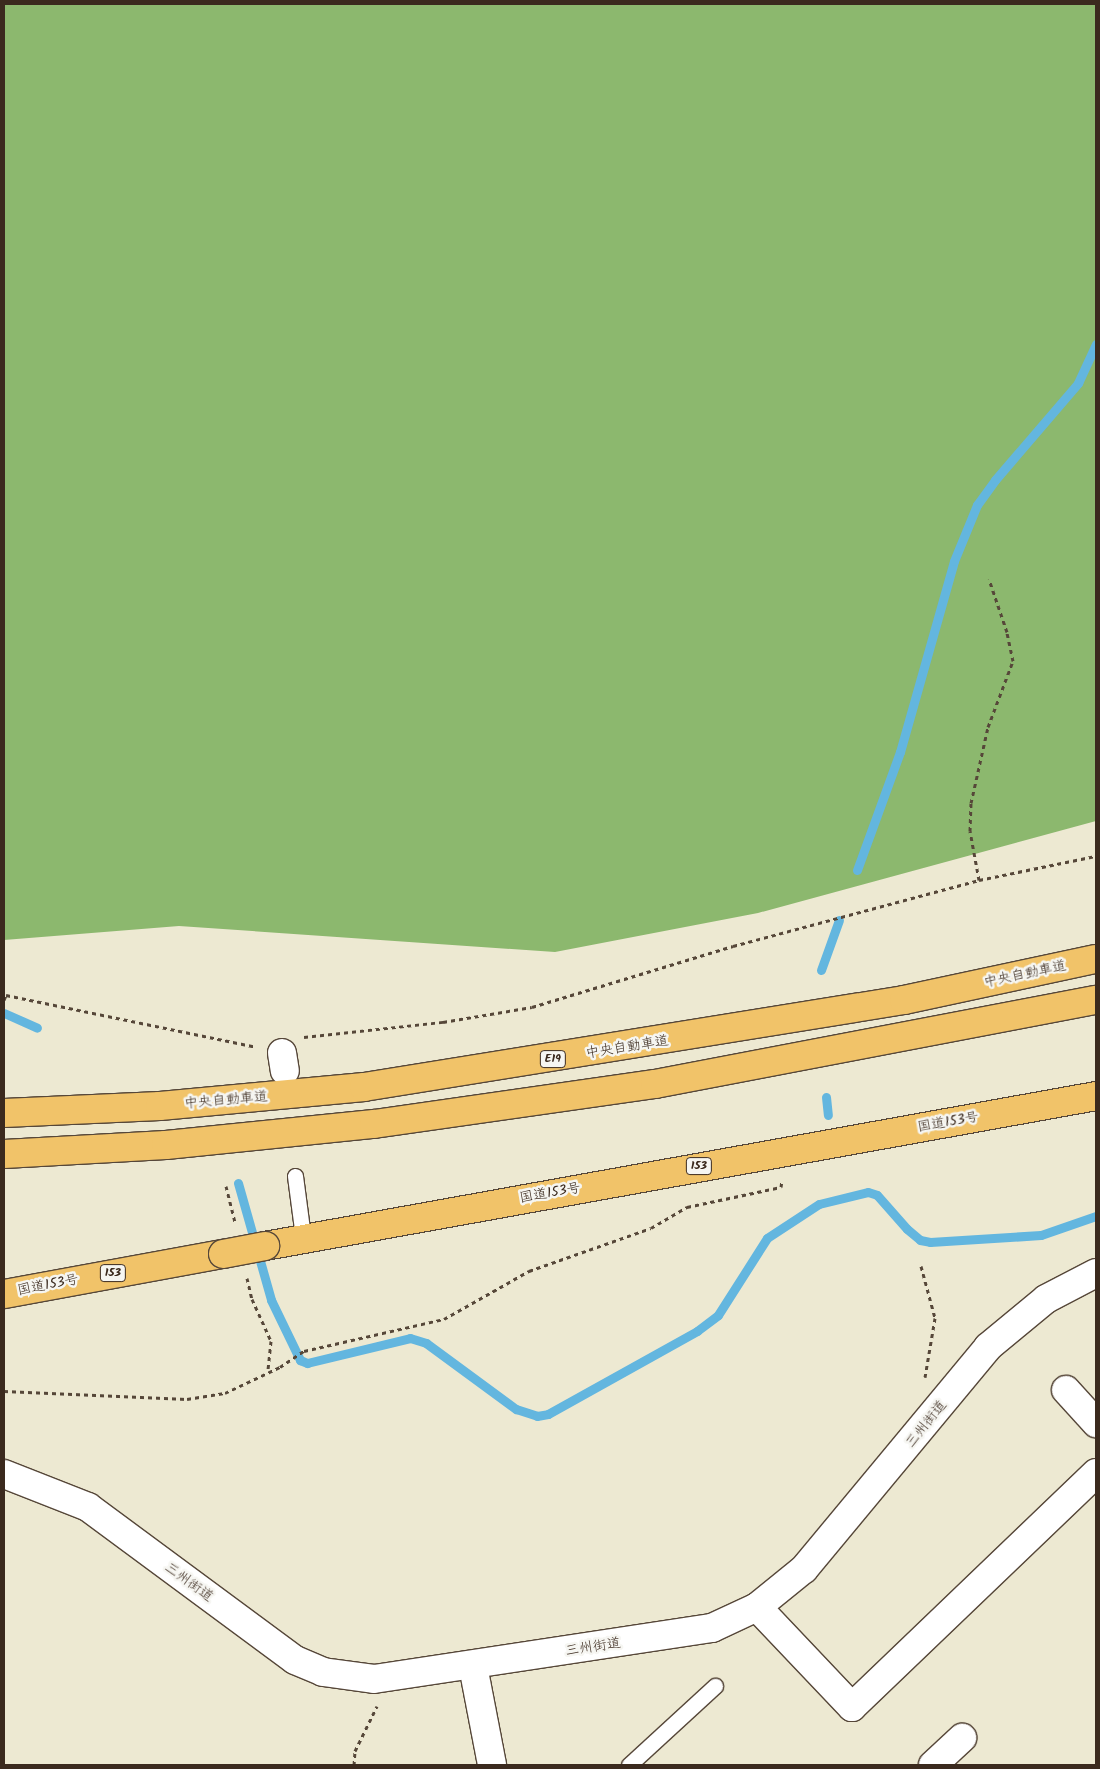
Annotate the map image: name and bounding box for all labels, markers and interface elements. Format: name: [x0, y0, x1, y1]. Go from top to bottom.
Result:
street label: 中央自動車道: [982, 957, 1068, 991]
street label: 中央自動車道: [584, 1032, 670, 1062]
road number: E19: [539, 1050, 567, 1068]
street label: 中央自動車道: [183, 1088, 269, 1112]
street label: 国道153号: [916, 1108, 980, 1136]
road number: 153: [685, 1156, 713, 1176]
street label: 国道153号: [518, 1179, 582, 1207]
road number: 153: [99, 1264, 127, 1282]
street label: 国道153号: [16, 1271, 80, 1299]
street label: 三州街道: [902, 1397, 950, 1451]
street label: 三州街道: [161, 1559, 217, 1605]
street label: 三州街道: [564, 1634, 622, 1660]

